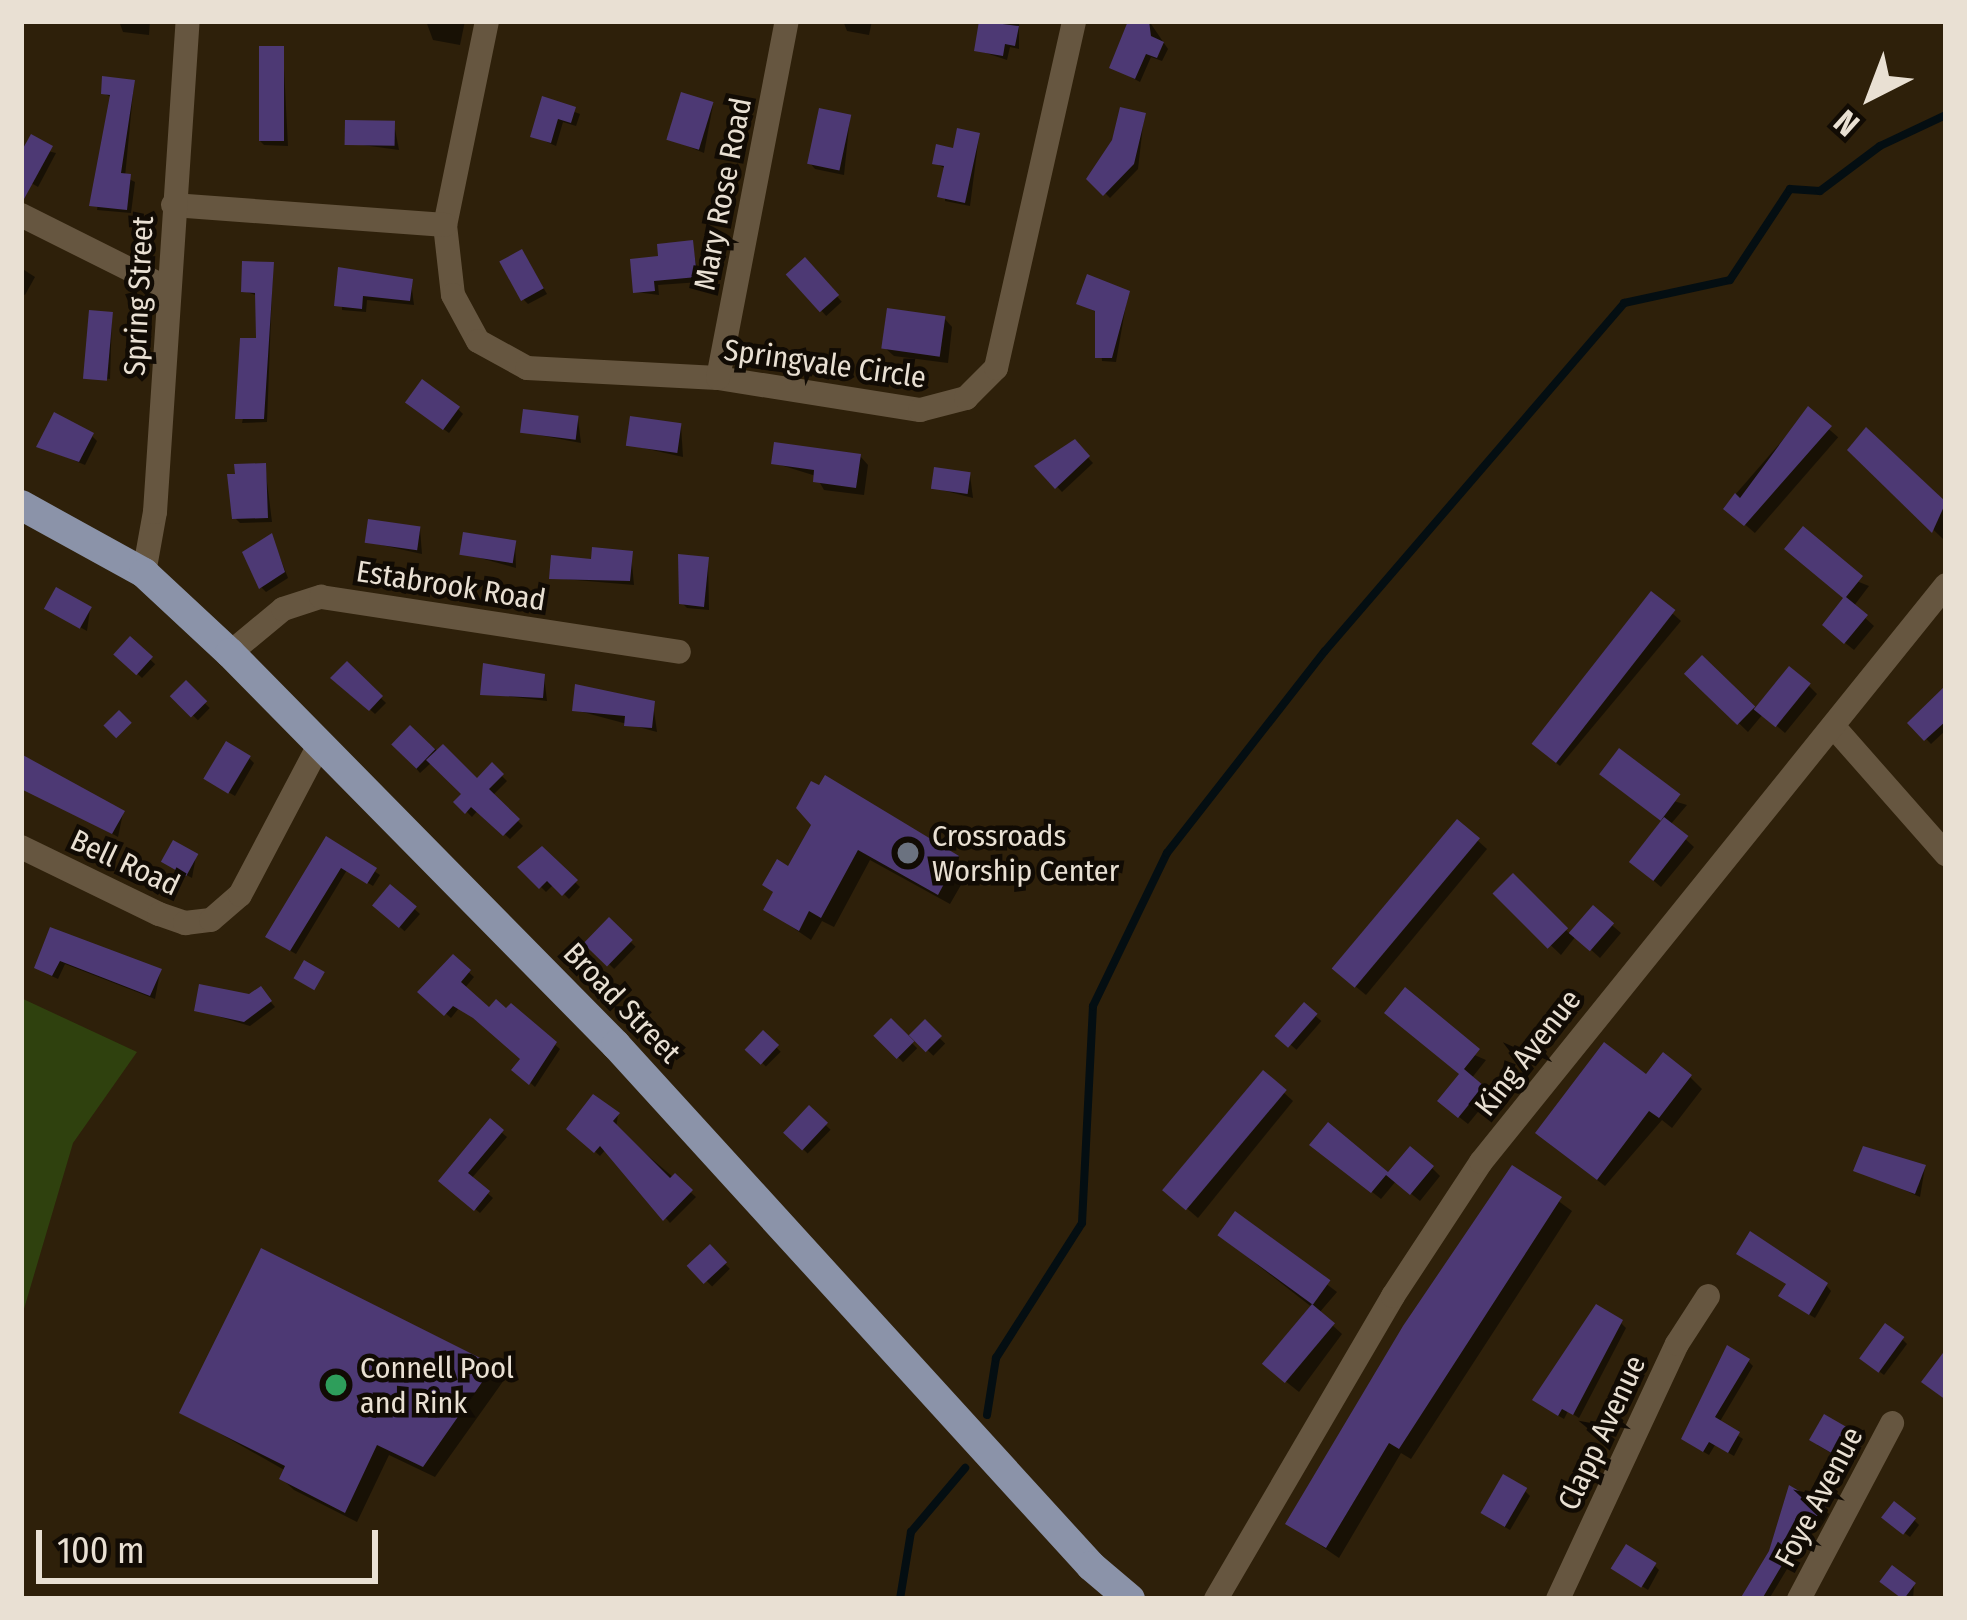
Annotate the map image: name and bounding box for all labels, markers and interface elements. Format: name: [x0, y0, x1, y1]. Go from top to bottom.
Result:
north arrow: [1811, 36, 1931, 156]
street label: Mary Rose Road: [687, 95, 759, 293]
text: N: [1826, 101, 1868, 144]
street label: Spring Street: [117, 215, 161, 377]
street label: Springvale Circle: [722, 332, 928, 396]
street label: Estabrook Road: [354, 553, 548, 619]
place label: Crossroads Worship Center: [932, 818, 1119, 888]
street label: Bell Road: [65, 822, 185, 904]
marker: Crossroads Worship Center: [895, 840, 921, 866]
street label: Broad Street: [556, 935, 688, 1071]
street label: King Avenue: [1467, 983, 1589, 1123]
place label: Connell Pool and Rink: [360, 1350, 514, 1420]
street label: Clapp Avenue: [1550, 1350, 1654, 1516]
marker: Connell Pool and Rink: [323, 1372, 349, 1398]
street label: Foye Avenue: [1767, 1421, 1871, 1573]
scale bar: [42, 1506, 384, 1580]
text: 100 m: [57, 1529, 145, 1573]

